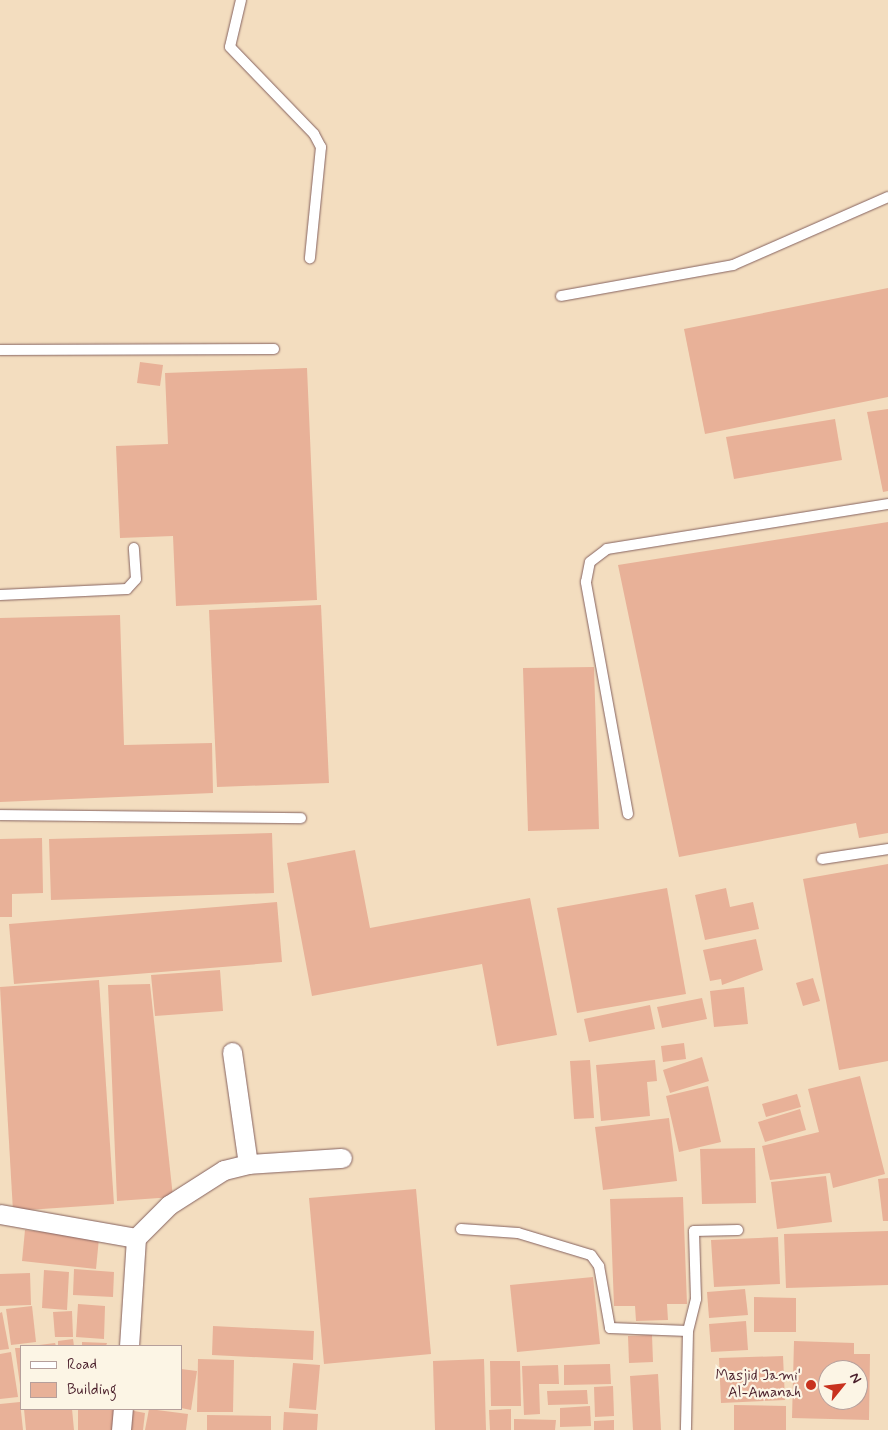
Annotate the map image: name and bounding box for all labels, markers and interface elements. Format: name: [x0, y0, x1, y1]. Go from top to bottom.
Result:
legend: [20, 1345, 182, 1410]
text: Road: [67, 1355, 97, 1375]
north arrow: [818, 1360, 868, 1410]
place label: Masjid Jami' Al-Amanah: [717, 1367, 801, 1402]
text: N: [845, 1370, 865, 1387]
marker: Masjid Jami' Al-Amanah: [805, 1379, 817, 1391]
text: Building: [67, 1380, 117, 1400]

